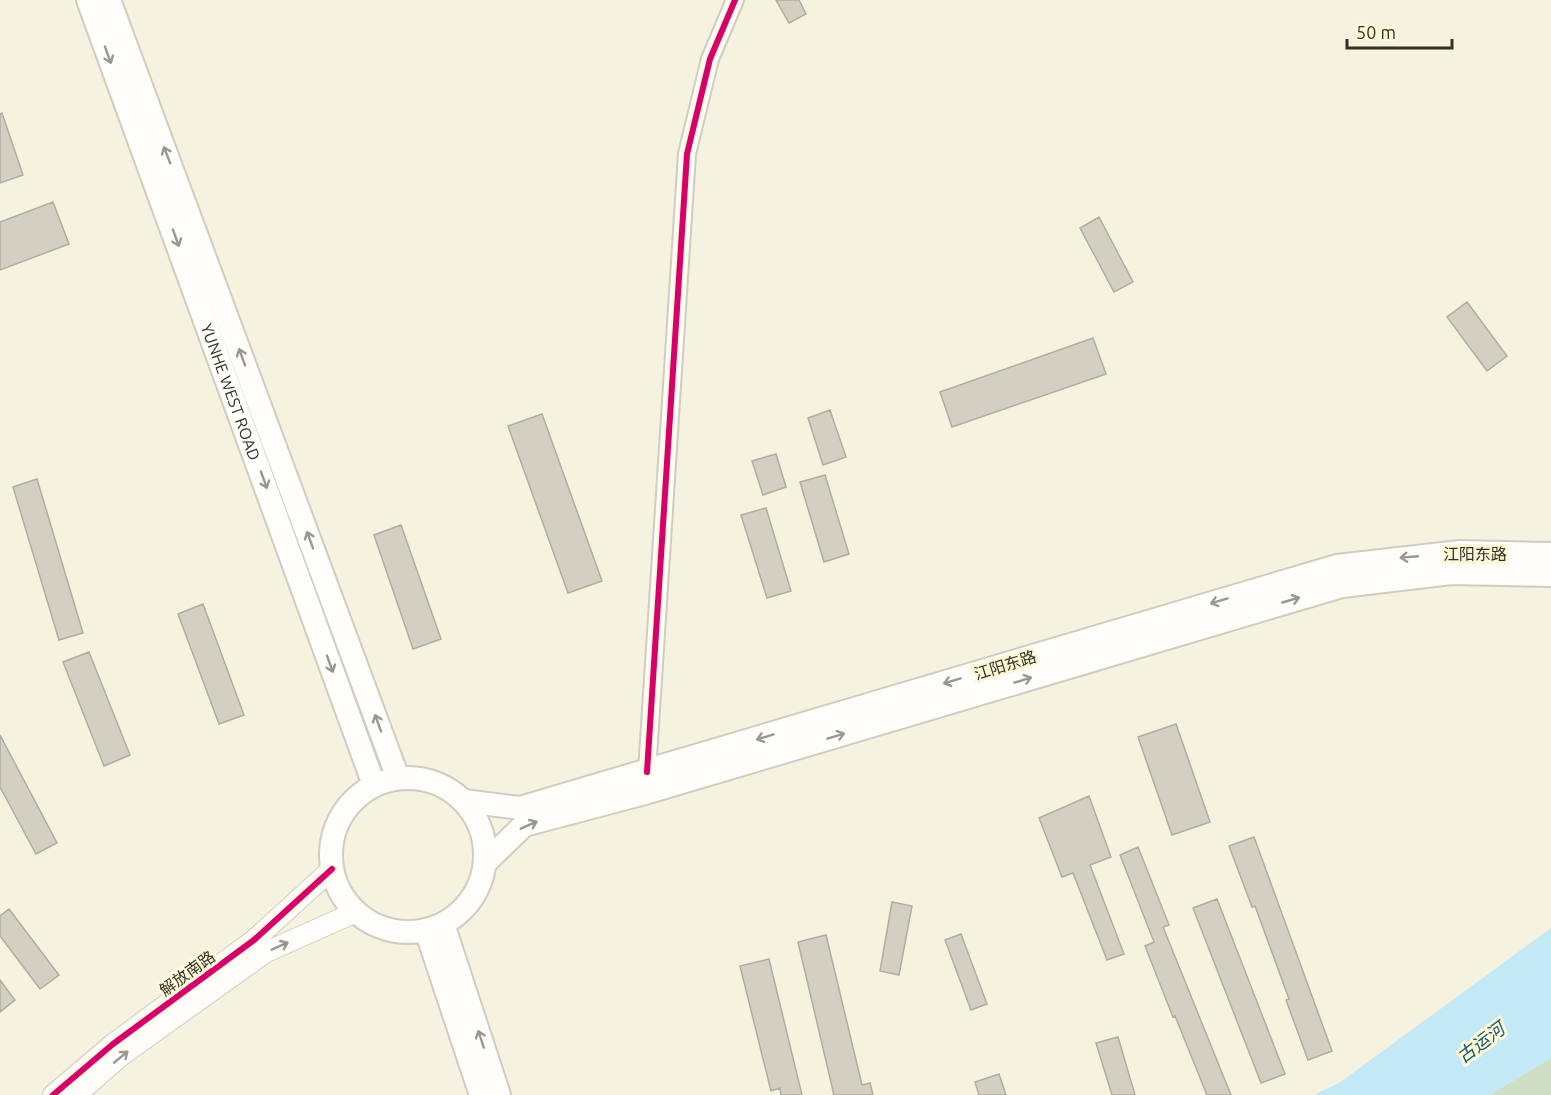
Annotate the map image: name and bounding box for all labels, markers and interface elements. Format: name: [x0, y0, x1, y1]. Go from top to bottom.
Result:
scale bar: [1347, 12, 1452, 50]
text: 50 m: [1356, 22, 1396, 42]
one-way arrow: [104, 45, 115, 64]
one-way arrow: [161, 146, 172, 165]
one-way arrow: [172, 228, 183, 247]
street label: YUNHE WEST ROAD: [198, 321, 264, 463]
one-way arrow: [236, 348, 247, 367]
one-way arrow: [260, 470, 271, 489]
one-way arrow: [304, 531, 315, 550]
street label: 江阳东路: [1443, 545, 1507, 563]
one-way arrow: [1399, 551, 1419, 562]
one-way arrow: [1281, 594, 1300, 605]
one-way arrow: [1210, 596, 1229, 607]
street label: 江阳东路: [972, 647, 1038, 683]
one-way arrow: [326, 654, 337, 673]
one-way arrow: [1013, 674, 1032, 685]
one-way arrow: [943, 676, 962, 687]
one-way arrow: [372, 714, 383, 733]
one-way arrow: [826, 730, 845, 741]
one-way arrow: [756, 732, 775, 743]
one-way arrow: [519, 819, 537, 831]
one-way arrow: [271, 939, 289, 950]
street label: 解放南路: [156, 947, 218, 999]
water label: 古运河: [1453, 1016, 1510, 1066]
one-way arrow: [474, 1030, 485, 1049]
one-way arrow: [112, 1051, 128, 1064]

